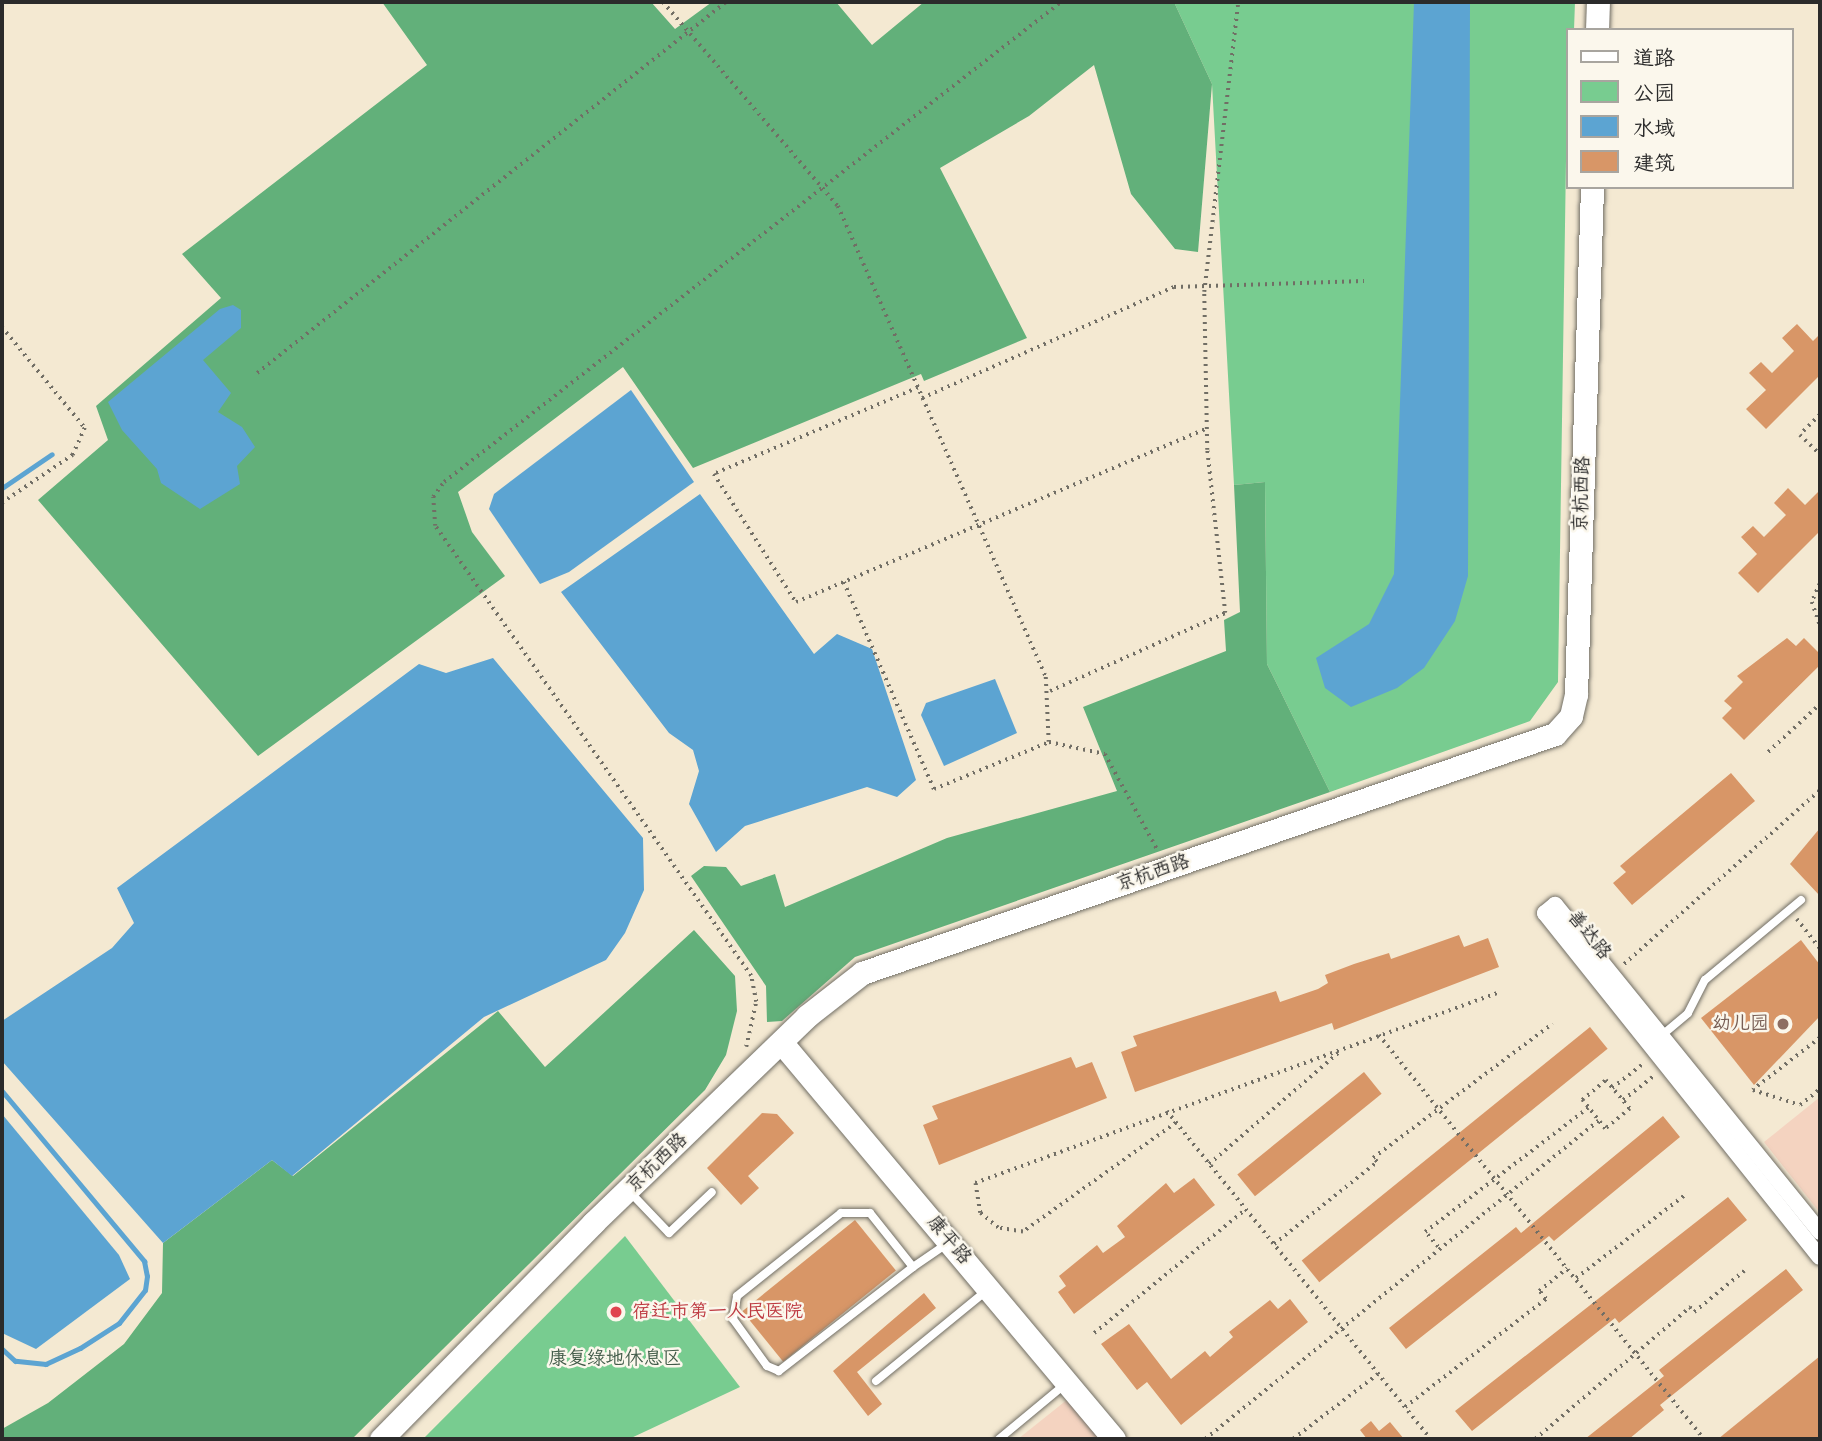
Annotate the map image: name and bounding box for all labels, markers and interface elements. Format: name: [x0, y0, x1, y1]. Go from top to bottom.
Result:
legend: [1566, 28, 1794, 189]
text: 道路: [1633, 46, 1675, 71]
text: 公园: [1633, 81, 1675, 106]
text: 水域: [1633, 116, 1675, 141]
text: 建筑: [1633, 151, 1675, 176]
street label: 京杭西路: [1569, 456, 1595, 532]
street label: 京杭西路: [1113, 850, 1193, 896]
street label: 善达路: [1562, 906, 1616, 964]
place label: 幼儿园: [1712, 1013, 1769, 1035]
marker: 幼儿园: [1775, 1016, 1791, 1032]
street label: 京杭西路: [622, 1128, 692, 1198]
street label: 康平路: [922, 1211, 976, 1269]
place label: 宿迁市第一人民医院: [632, 1301, 803, 1323]
marker: 宿迁市第一人民医院: [606, 1302, 626, 1322]
park label: 康复绿地休息区: [549, 1348, 681, 1370]

